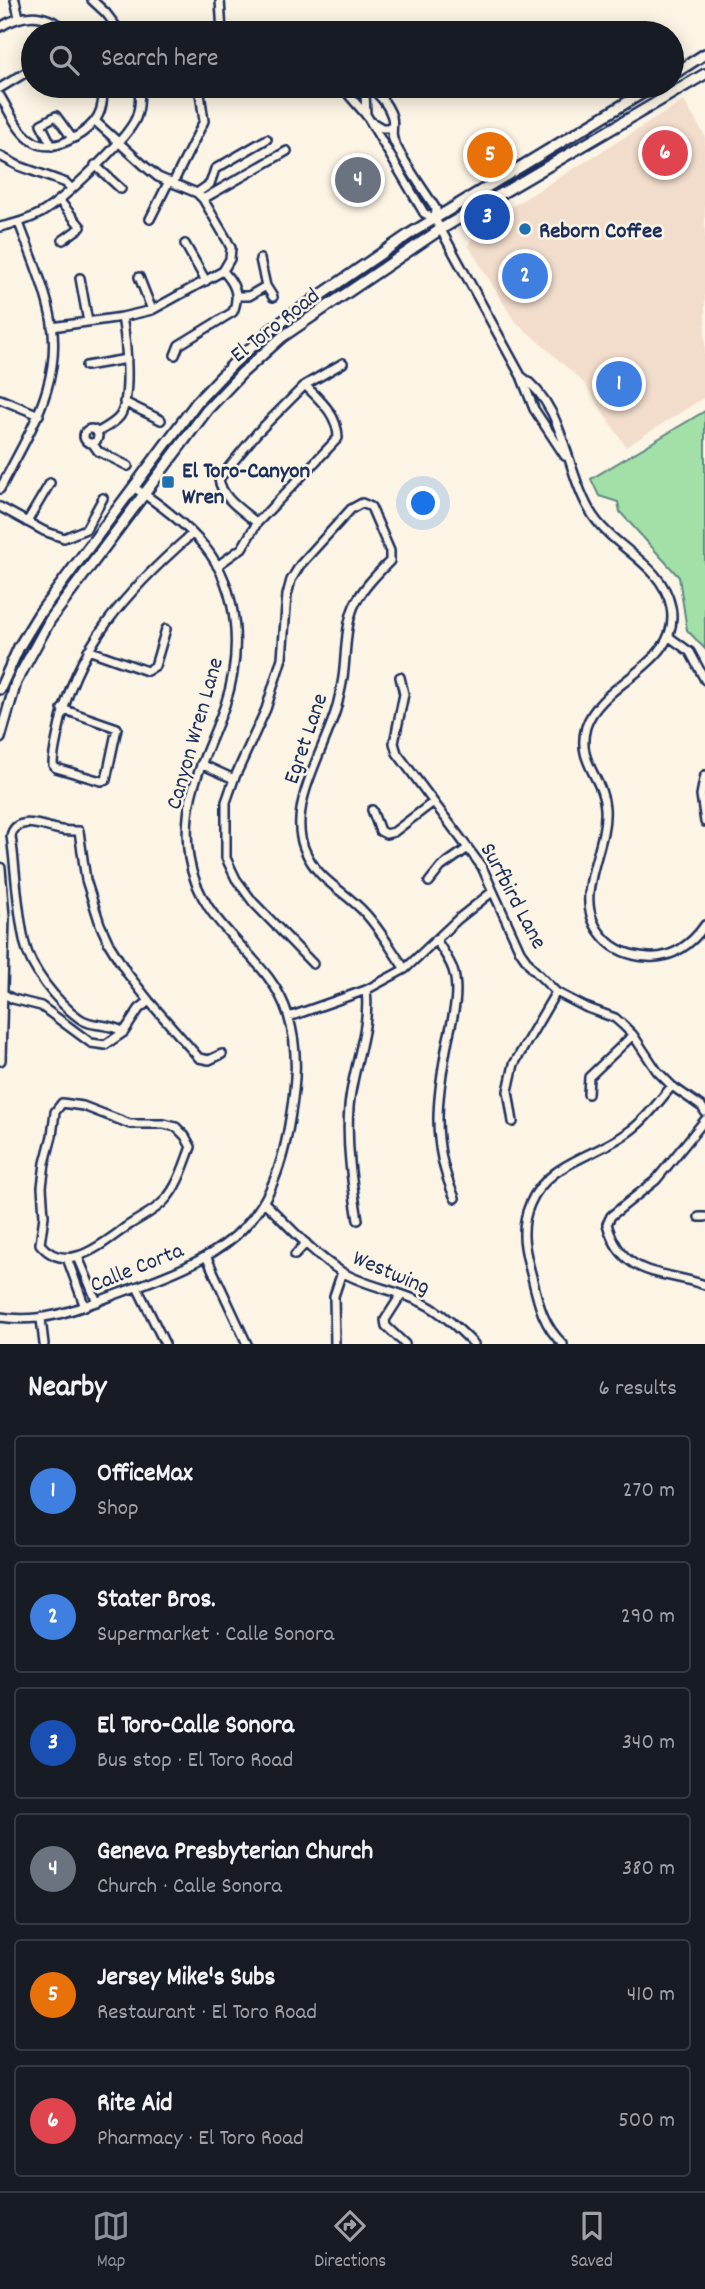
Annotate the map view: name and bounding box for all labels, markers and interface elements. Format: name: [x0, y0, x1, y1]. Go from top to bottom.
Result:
search box: [21, 21, 684, 98]
icon: search: [45, 41, 83, 79]
text: Search here: [101, 41, 219, 78]
pin: 6: [642, 127, 688, 179]
pin: 5: [467, 129, 513, 181]
pin: 4: [335, 154, 381, 206]
pin: 3: [464, 191, 510, 243]
place label: Reborn Coffee: [539, 216, 662, 249]
marker: Reborn Coffee: [517, 221, 533, 237]
pin: 2: [502, 250, 548, 302]
street label: El Toro Road: [224, 281, 328, 372]
pin: 1: [596, 358, 642, 410]
place label: El Toro-Canyon Wren: [182, 456, 311, 515]
marker: El Toro-Canyon Wren: [160, 474, 176, 490]
your location: [406, 486, 440, 520]
street label: Canyon Wren Lane: [159, 654, 234, 814]
street label: Egret Lane: [276, 689, 338, 789]
street label: Surfbird Lane: [470, 838, 554, 956]
street label: Calle Corta: [86, 1235, 190, 1303]
street label: Westwing: [347, 1243, 434, 1305]
text: Nearby: [28, 1368, 106, 1411]
text: 6 results: [599, 1373, 677, 1406]
text: OfficeMax: [97, 1456, 193, 1493]
text: 1: [50, 1475, 56, 1508]
text: 270 m: [623, 1475, 675, 1508]
text: Shop: [97, 1493, 139, 1526]
text: Stater Bros.: [97, 1582, 216, 1619]
text: 2: [48, 1601, 58, 1634]
text: 290 m: [621, 1601, 675, 1634]
text: Supermarket · Calle Sonora: [97, 1619, 334, 1652]
text: El Toro-Calle Sonora: [97, 1708, 294, 1745]
text: 3: [48, 1727, 58, 1760]
text: 340 m: [622, 1727, 675, 1760]
text: Bus stop · El Toro Road: [97, 1745, 293, 1778]
text: Geneva Presbyterian Church: [97, 1834, 373, 1871]
text: 4: [48, 1853, 58, 1886]
text: 380 m: [622, 1853, 675, 1886]
text: Church · Calle Sonora: [97, 1871, 282, 1904]
text: Jersey Mike's Subs: [97, 1960, 275, 1997]
text: 5: [48, 1979, 58, 2012]
text: 410 m: [627, 1979, 675, 2012]
text: Restaurant · El Toro Road: [97, 1997, 317, 2030]
text: Rite Aid: [97, 2086, 173, 2123]
text: 6: [47, 2105, 59, 2138]
text: 500 m: [618, 2105, 675, 2138]
text: Pharmacy · El Toro Road: [97, 2123, 304, 2156]
tab: Map: [92, 2207, 130, 2276]
tab: Directions: [314, 2207, 386, 2276]
tab: Saved: [570, 2207, 613, 2276]

